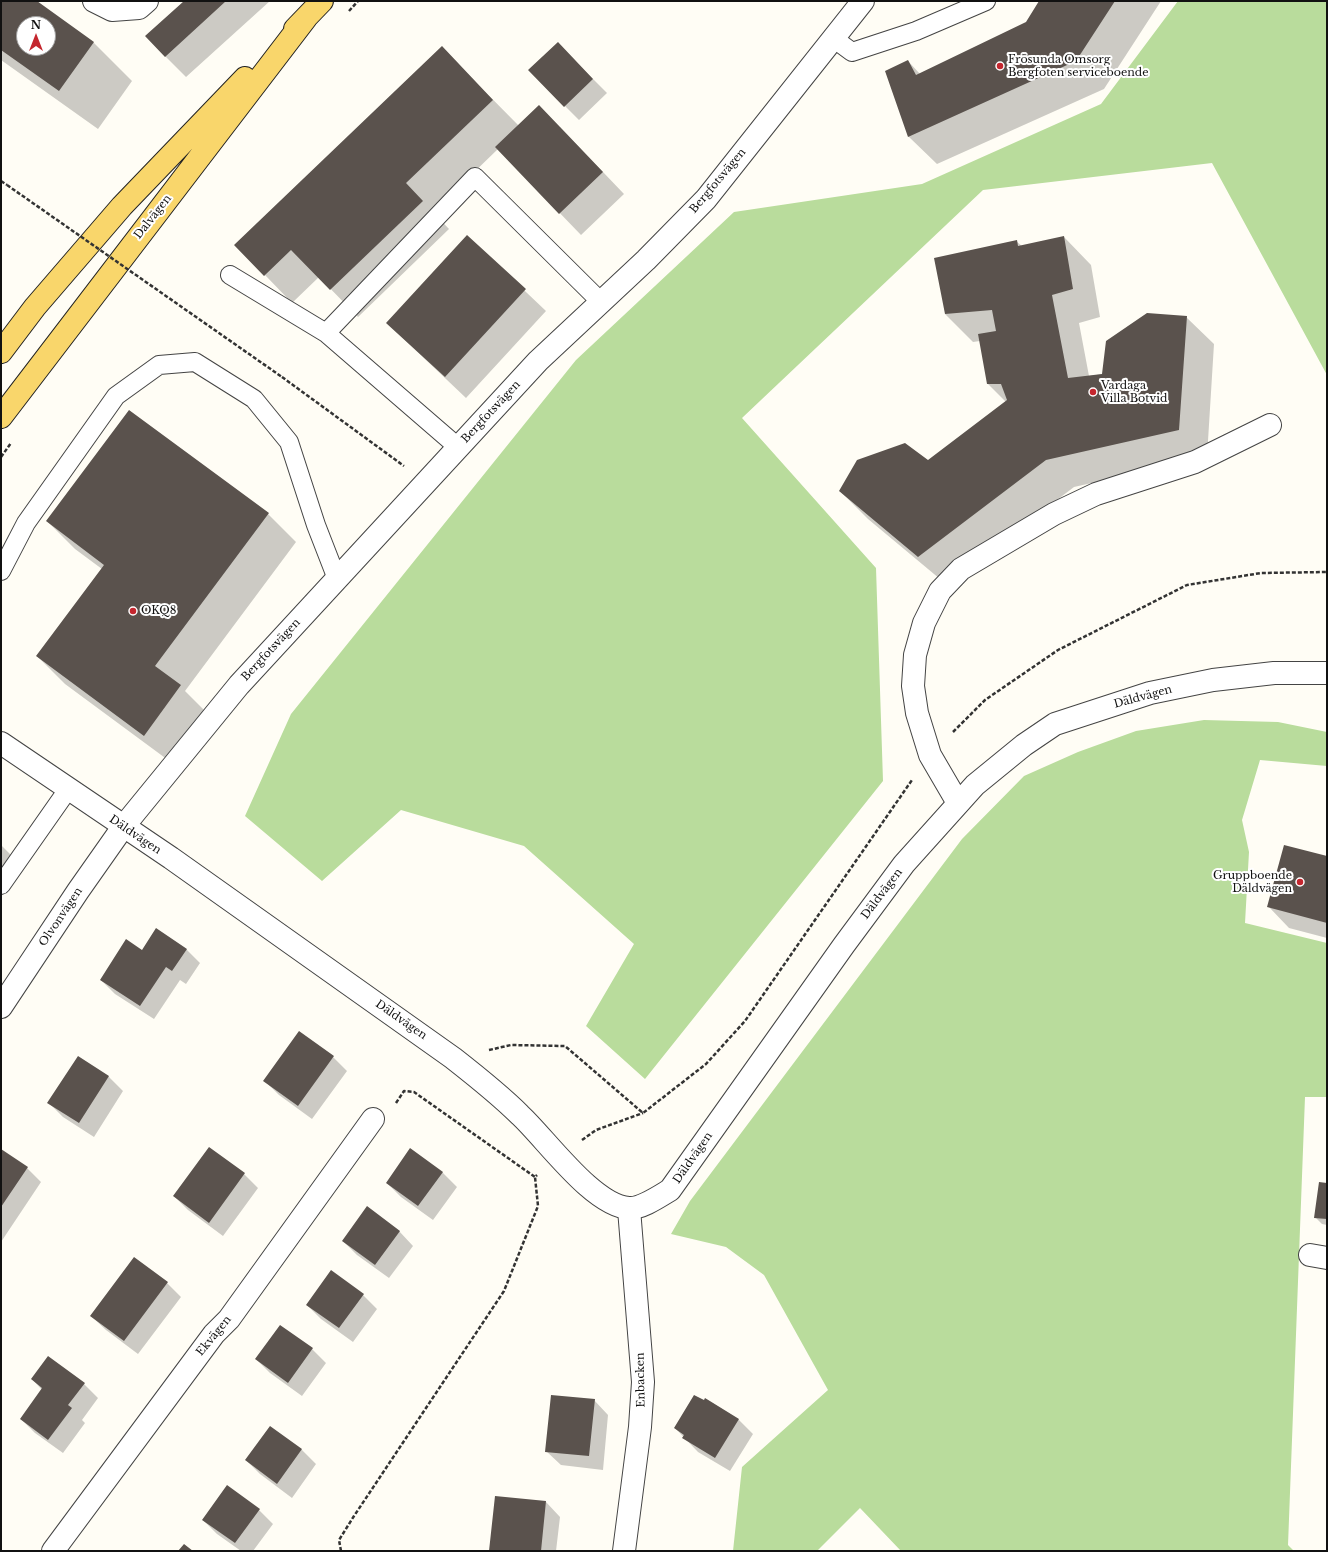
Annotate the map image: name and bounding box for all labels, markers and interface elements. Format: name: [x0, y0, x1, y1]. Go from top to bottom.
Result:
north arrow: [16, 16, 56, 56]
text: N: [31, 18, 41, 32]
place label: Frösunda Omsorg Bergfoten serviceboende: [1008, 53, 1149, 79]
marker: Frösunda Omsorg Bergfoten serviceboende: [995, 61, 1005, 71]
street label: Bergfotsvägen: [687, 146, 749, 216]
street label: Dalvägen: [132, 192, 174, 242]
street label: Bergfotsvägen: [459, 378, 523, 446]
place label: Vardaga Villa Botvid: [1101, 379, 1167, 405]
marker: Vardaga Villa Botvid: [1088, 387, 1098, 397]
place label: OKQ8: [141, 604, 176, 618]
marker: OKQ8: [128, 606, 138, 616]
street label: Bergfotsvägen: [239, 616, 303, 684]
street label: Däldvägen: [1112, 683, 1174, 711]
street label: Däldvägen: [107, 813, 163, 857]
street label: Däldvägen: [859, 866, 905, 922]
place label: Gruppboende Däldvägen: [1213, 869, 1292, 895]
marker: Gruppboende Däldvägen: [1295, 877, 1305, 887]
street label: Olvonvägen: [37, 885, 85, 949]
street label: Däldvägen: [373, 997, 429, 1043]
street label: Däldvägen: [670, 1130, 716, 1186]
street label: Ekvägen: [194, 1313, 234, 1359]
street label: Enbacken: [634, 1352, 648, 1408]

